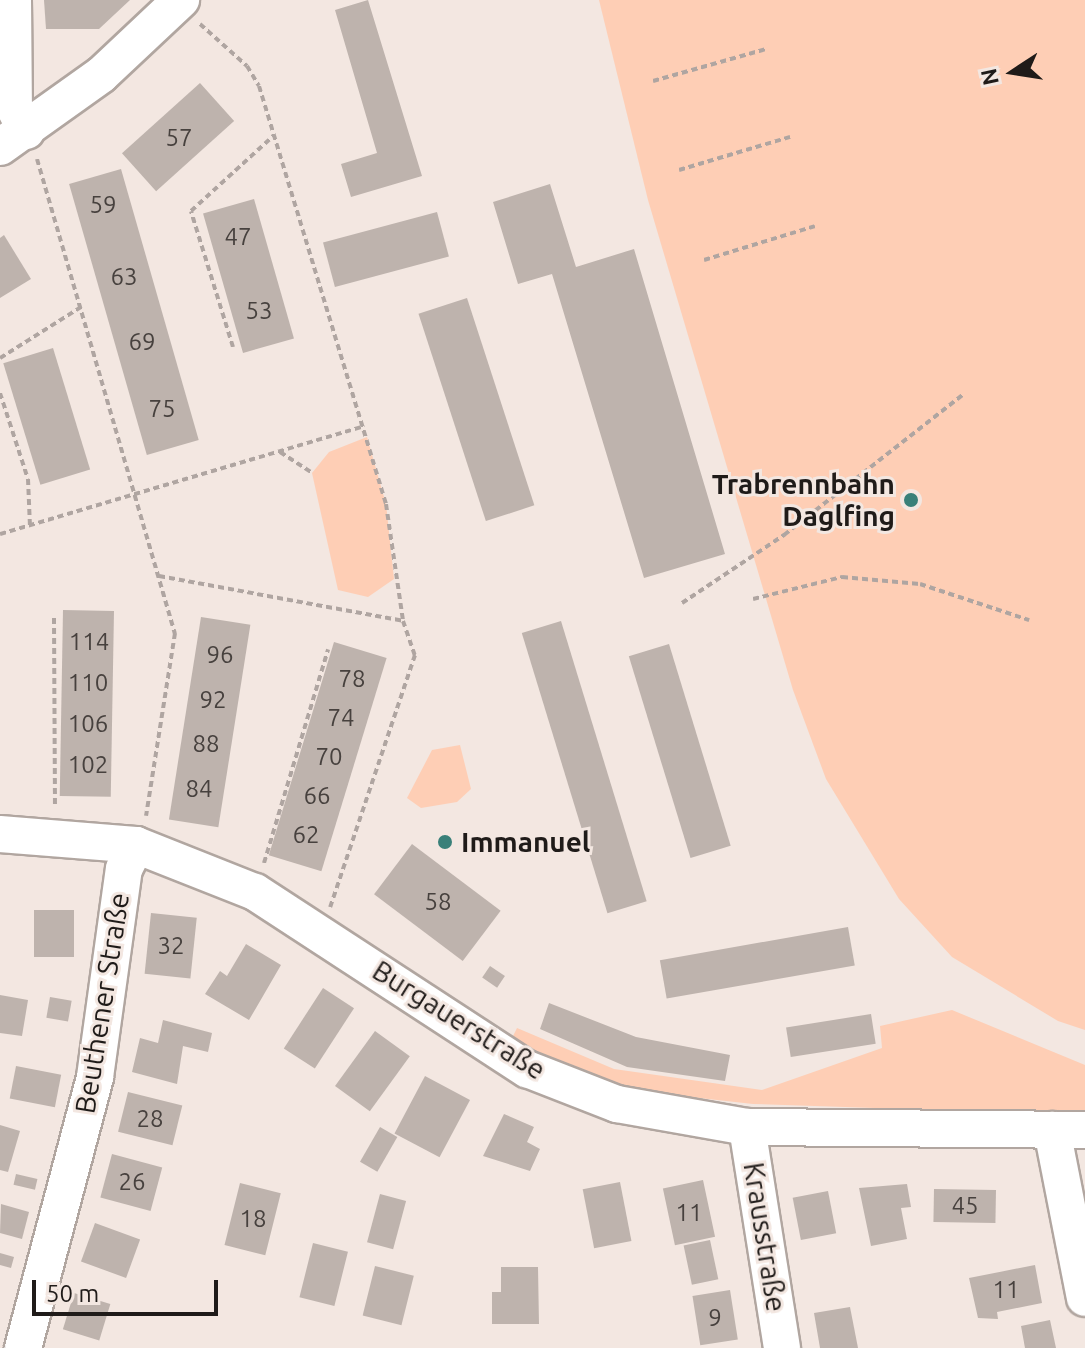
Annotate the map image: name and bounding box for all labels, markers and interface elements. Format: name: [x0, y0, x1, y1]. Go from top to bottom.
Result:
north arrow: [973, 32, 1053, 112]
text: N: [975, 66, 1003, 88]
house number: 57: [165, 124, 193, 152]
house number: 59: [89, 191, 117, 219]
house number: 47: [224, 223, 252, 251]
house number: 63: [110, 263, 138, 291]
house number: 53: [245, 297, 273, 325]
house number: 69: [128, 328, 156, 356]
house number: 75: [148, 395, 176, 423]
place label: Trabrennbahn Daglfing: [712, 467, 895, 533]
marker: Trabrennbahn Daglfing: [902, 491, 920, 509]
house number: 114: [69, 628, 109, 656]
house number: 96: [206, 641, 234, 669]
house number: 78: [338, 665, 366, 693]
house number: 110: [68, 669, 108, 697]
house number: 92: [199, 686, 227, 714]
house number: 74: [327, 704, 355, 732]
house number: 106: [68, 710, 108, 738]
house number: 88: [192, 730, 220, 758]
house number: 70: [315, 743, 343, 771]
house number: 102: [68, 751, 108, 779]
house number: 84: [185, 775, 213, 803]
house number: 66: [303, 782, 331, 810]
house number: 62: [292, 821, 320, 849]
place label: Immanuel: [461, 825, 590, 859]
marker: Immanuel: [436, 833, 454, 851]
house number: 58: [424, 888, 452, 916]
street label: Beuthener Straße: [68, 890, 136, 1116]
house number: 32: [157, 932, 185, 960]
street label: Burgauerstraße: [366, 953, 552, 1087]
house number: 28: [136, 1105, 164, 1133]
street label: Krausstraße: [737, 1160, 793, 1314]
house number: 26: [118, 1168, 146, 1196]
house number: 45: [951, 1192, 979, 1220]
house number: 11: [675, 1199, 703, 1227]
house number: 18: [239, 1205, 267, 1233]
scale bar: [36, 1264, 222, 1314]
house number: 11: [992, 1276, 1020, 1304]
text: 50 m: [46, 1280, 99, 1307]
house number: 9: [708, 1304, 722, 1332]

